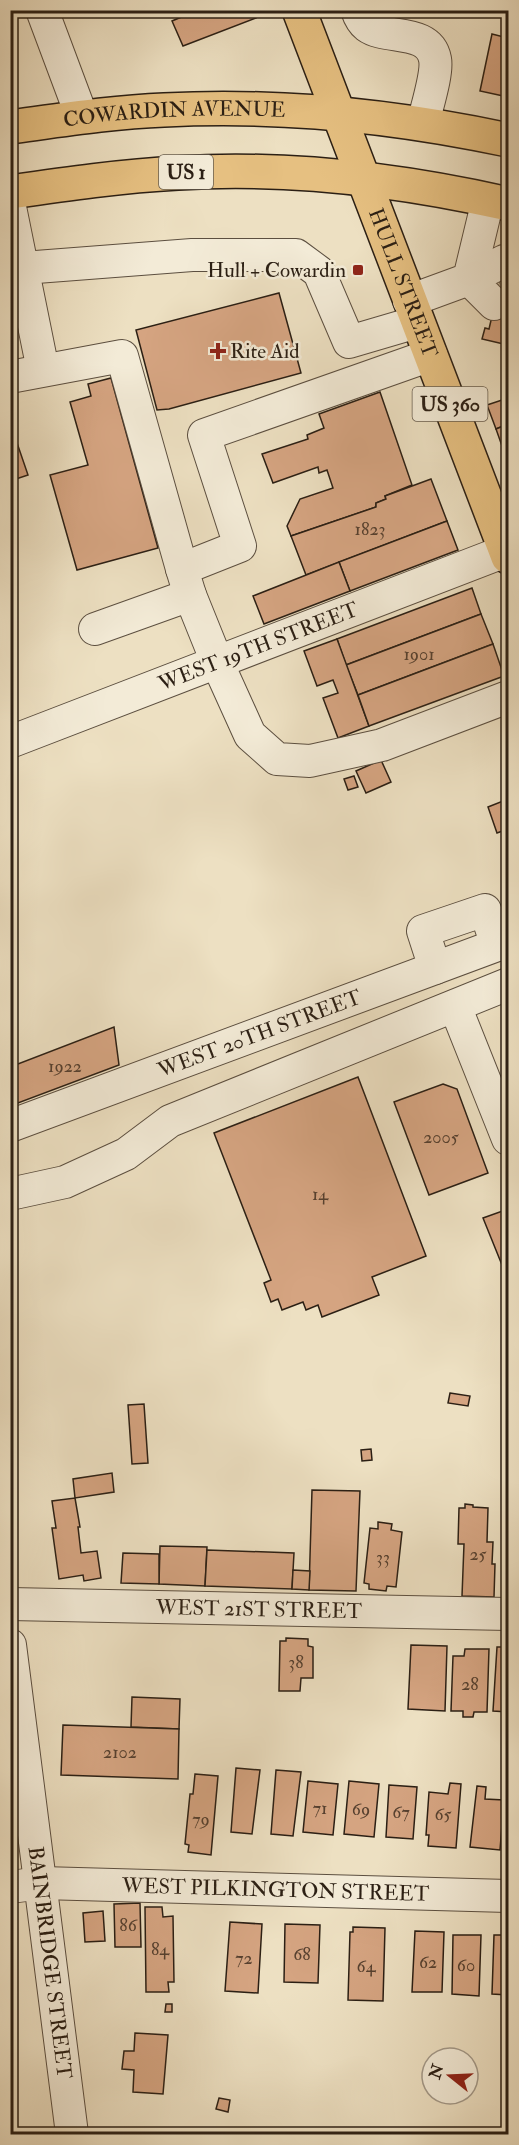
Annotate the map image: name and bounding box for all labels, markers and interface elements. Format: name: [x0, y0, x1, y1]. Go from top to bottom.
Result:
street label: COWARDIN AVENUE: [62, 95, 286, 134]
road number: US 1: [159, 155, 213, 189]
street label: HULL STREET: [362, 204, 444, 362]
place label: Hull + Cowardin: [207, 257, 346, 284]
marker: Hull + Cowardin: [351, 263, 365, 277]
place label: Rite Aid: [230, 338, 300, 365]
marker: Rite Aid: [211, 344, 225, 358]
road number: US 360: [412, 387, 488, 421]
house number: 1823: [355, 518, 385, 541]
street label: WEST 19TH STREET: [154, 596, 362, 698]
house number: 1901: [403, 643, 435, 666]
street label: WEST 20TH STREET: [153, 984, 365, 1084]
house number: 1922: [48, 1055, 82, 1078]
house number: 2005: [423, 1126, 459, 1149]
house number: 14: [312, 1183, 329, 1206]
house number: 25: [470, 1543, 487, 1566]
house number: 33: [376, 1546, 390, 1569]
street label: WEST 21ST STREET: [155, 1594, 363, 1625]
house number: 38: [288, 1651, 304, 1674]
house number: 28: [461, 1673, 479, 1696]
house number: 2102: [103, 1741, 137, 1764]
house number: 71: [313, 1797, 327, 1820]
house number: 69: [352, 1798, 370, 1821]
house number: 67: [392, 1801, 410, 1824]
house number: 65: [435, 1803, 452, 1826]
house number: 79: [192, 1808, 210, 1831]
street label: BAINBRIDGE STREET: [22, 1845, 78, 2081]
street label: WEST PILKINGTON STREET: [121, 1872, 430, 1908]
house number: 86: [119, 1914, 138, 1937]
house number: 84: [151, 1938, 170, 1961]
house number: 68: [293, 1943, 311, 1966]
house number: 72: [235, 1947, 253, 1970]
house number: 62: [419, 1951, 437, 1974]
house number: 60: [457, 1954, 475, 1977]
house number: 64: [357, 1955, 377, 1978]
north arrow: [420, 2046, 480, 2106]
text: N: [425, 2061, 449, 2083]

